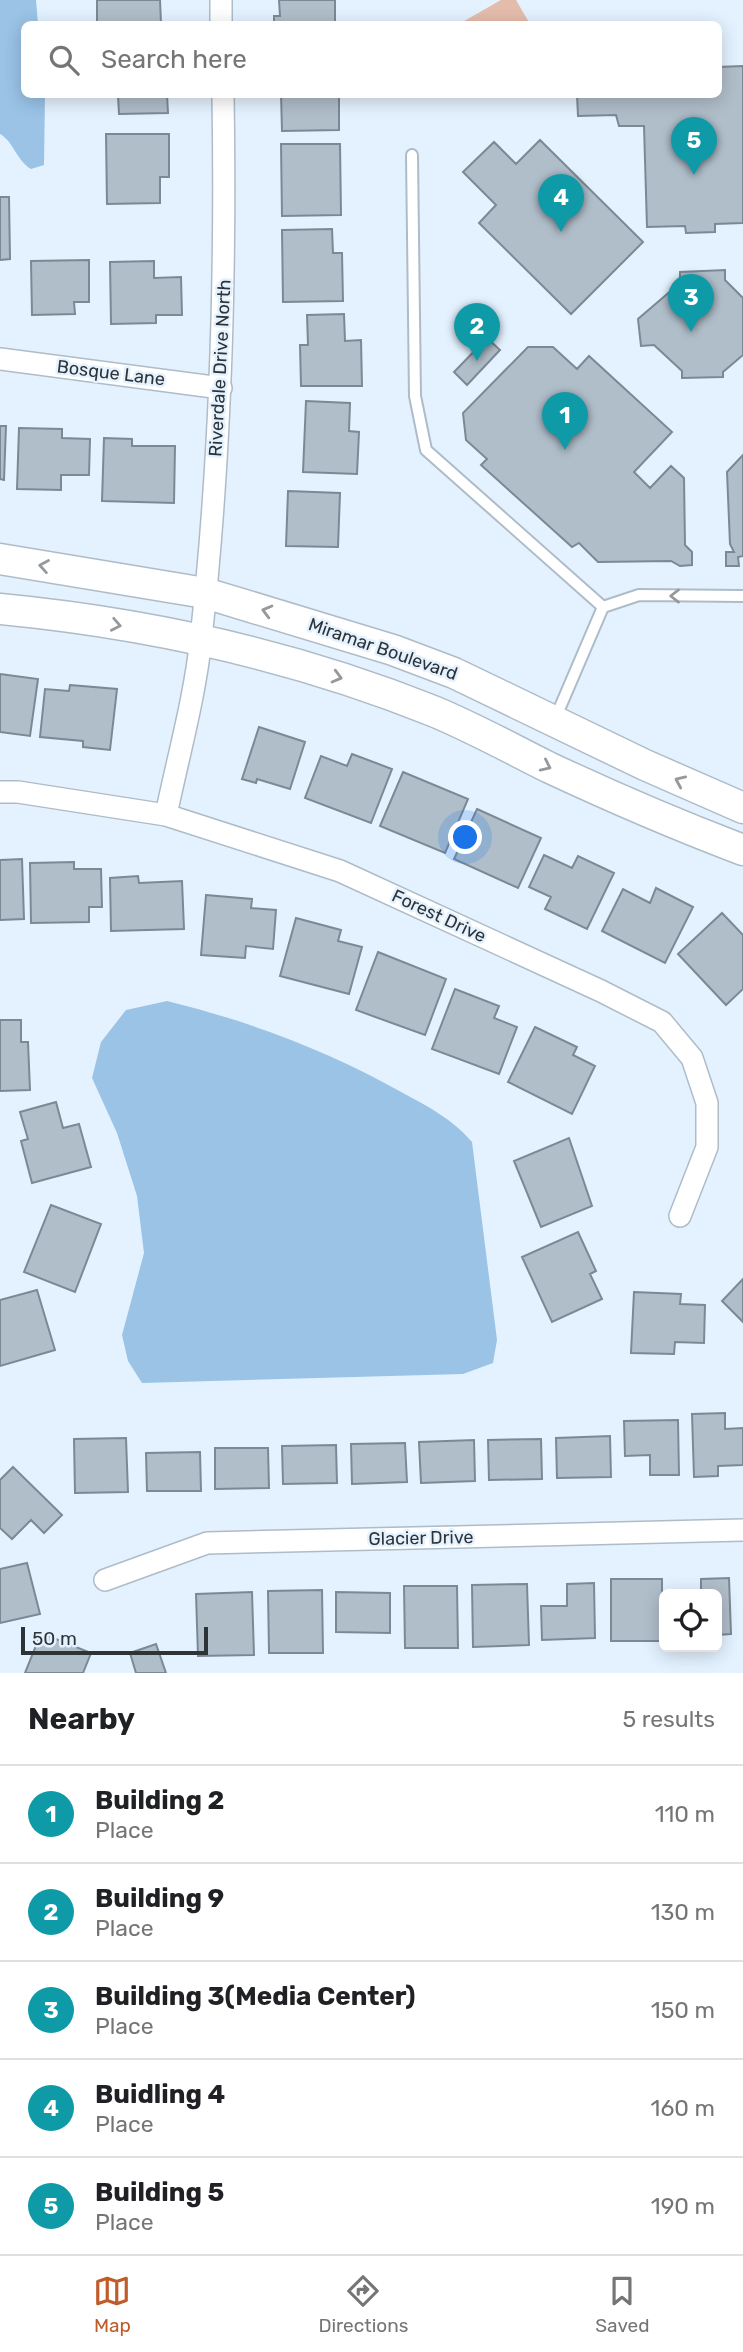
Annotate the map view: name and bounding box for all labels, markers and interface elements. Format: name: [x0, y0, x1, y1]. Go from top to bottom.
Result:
search box: [21, 21, 722, 98]
icon: search: [45, 41, 83, 79]
text: Search here: [101, 44, 247, 75]
pin: 5: [671, 117, 717, 175]
pin: 4: [538, 174, 584, 232]
pin: 3: [668, 274, 714, 332]
street label: Riverdale Drive North: [204, 279, 236, 457]
pin: 2: [454, 303, 500, 361]
street label: Bosque Lane: [56, 355, 166, 391]
pin: 1: [542, 392, 588, 450]
one-way arrow: [38, 560, 50, 575]
one-way arrow: [669, 588, 680, 604]
one-way arrow: [261, 604, 273, 619]
street label: Miramar Boulevard: [306, 613, 460, 685]
one-way arrow: [110, 616, 122, 631]
one-way arrow: [331, 669, 343, 683]
one-way arrow: [539, 758, 551, 772]
one-way arrow: [675, 775, 687, 789]
your location: [448, 820, 482, 854]
street label: Forest Drive: [388, 885, 490, 947]
street label: Glacier Drive: [368, 1526, 474, 1550]
map controls: [659, 1589, 722, 1652]
button: locate: [659, 1589, 722, 1652]
scale bar: [21, 1624, 208, 1656]
text: 50 m: [32, 1627, 77, 1650]
text: Nearby: [28, 1701, 135, 1737]
text: 5 results: [622, 1705, 715, 1733]
text: Building 2: [95, 1785, 224, 1816]
text: 1: [45, 1800, 57, 1828]
text: 110 m: [655, 1800, 715, 1828]
text: Place: [95, 1816, 154, 1844]
text: Building 9: [95, 1883, 224, 1914]
text: 2: [44, 1898, 58, 1926]
text: 130 m: [651, 1898, 715, 1926]
text: Place: [95, 1914, 154, 1942]
text: Building 3(Media Center): [95, 1981, 416, 2012]
text: 3: [43, 1996, 59, 2024]
text: 150 m: [651, 1996, 715, 2024]
text: Place: [95, 2012, 154, 2040]
text: Buidling 4: [95, 2079, 225, 2110]
text: 4: [43, 2094, 59, 2122]
text: 160 m: [651, 2094, 715, 2122]
text: Place: [95, 2110, 154, 2138]
text: Building 5: [95, 2177, 224, 2208]
text: 5: [44, 2192, 58, 2220]
text: 190 m: [651, 2192, 715, 2220]
text: Place: [95, 2208, 154, 2236]
tab: Map: [93, 2272, 131, 2337]
tab: Directions: [318, 2272, 408, 2337]
tab: Saved: [595, 2272, 650, 2337]

